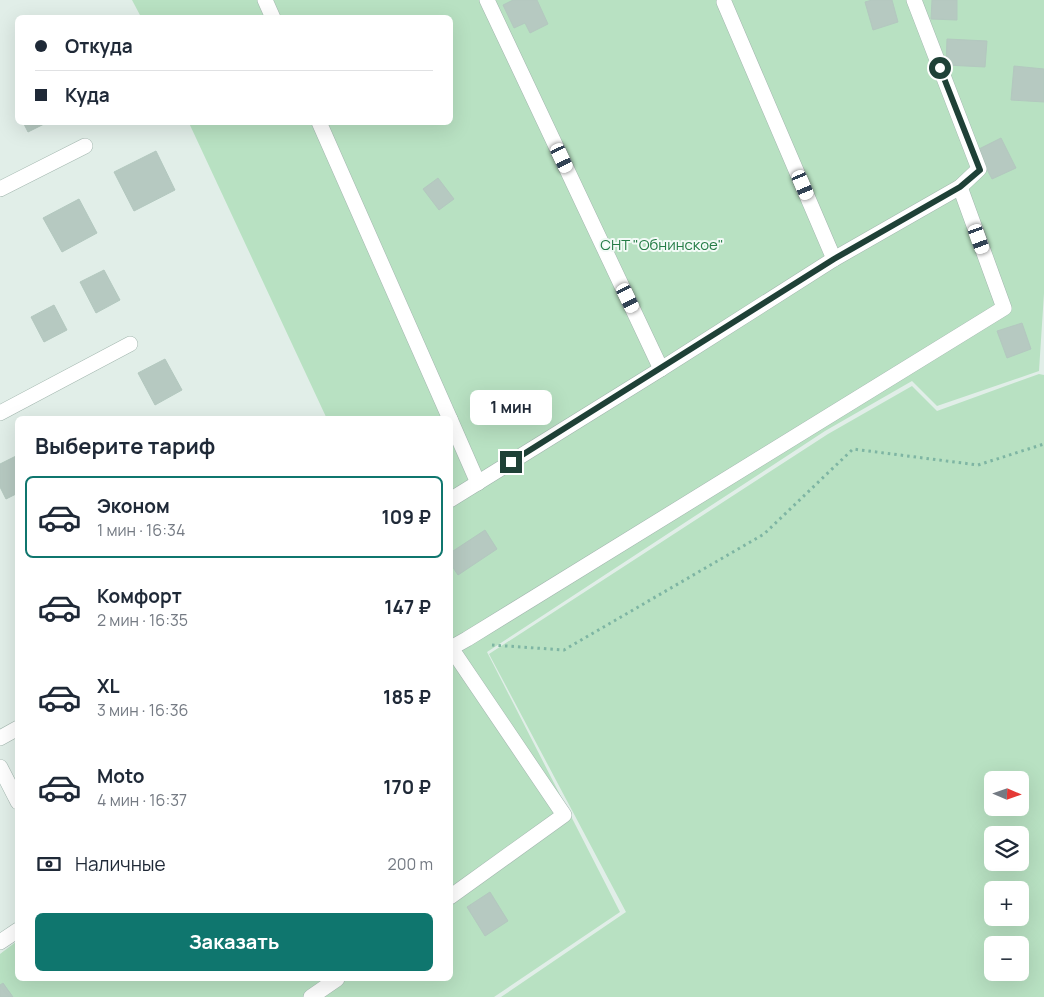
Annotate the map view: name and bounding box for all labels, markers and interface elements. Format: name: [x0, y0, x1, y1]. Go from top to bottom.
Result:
text: Откуда: [65, 33, 133, 59]
route start: [929, 57, 951, 79]
text: Куда: [65, 82, 110, 108]
car: [548, 141, 575, 175]
car: [790, 168, 815, 202]
car: [966, 222, 991, 256]
park label: СНТ "Обнинское": [600, 234, 724, 255]
car: [614, 281, 641, 315]
callout: 1 мин: [470, 390, 552, 424]
text: 1 мин: [490, 396, 532, 418]
text: Выберите тариф: [35, 431, 215, 461]
route end: [500, 451, 522, 473]
text: Эконом: [97, 493, 170, 519]
icon: car: [37, 495, 82, 540]
text: 109 ₽: [382, 504, 431, 530]
text: 1 мин · 16:34: [97, 519, 185, 541]
text: Комфорт: [97, 583, 182, 609]
icon: car: [37, 585, 82, 630]
text: 147 ₽: [384, 594, 431, 620]
text: 2 мин · 16:35: [97, 609, 188, 631]
text: XL: [97, 673, 120, 699]
icon: car: [37, 675, 82, 720]
text: 185 ₽: [383, 684, 431, 710]
text: 3 мин · 16:36: [97, 699, 188, 721]
text: Moto: [97, 763, 144, 789]
icon: car: [37, 765, 82, 810]
north arrow: [984, 771, 1029, 816]
map controls: [984, 771, 1029, 981]
text: 170 ₽: [383, 774, 431, 800]
text: 4 мин · 16:37: [97, 789, 187, 811]
button: layers: [984, 826, 1029, 871]
icon: cash: [35, 850, 63, 878]
text: Наличные: [75, 851, 166, 877]
text: 200 m: [388, 853, 433, 875]
button: +: [984, 881, 1029, 926]
button: Заказать: [35, 913, 433, 971]
button: −: [984, 936, 1029, 981]

